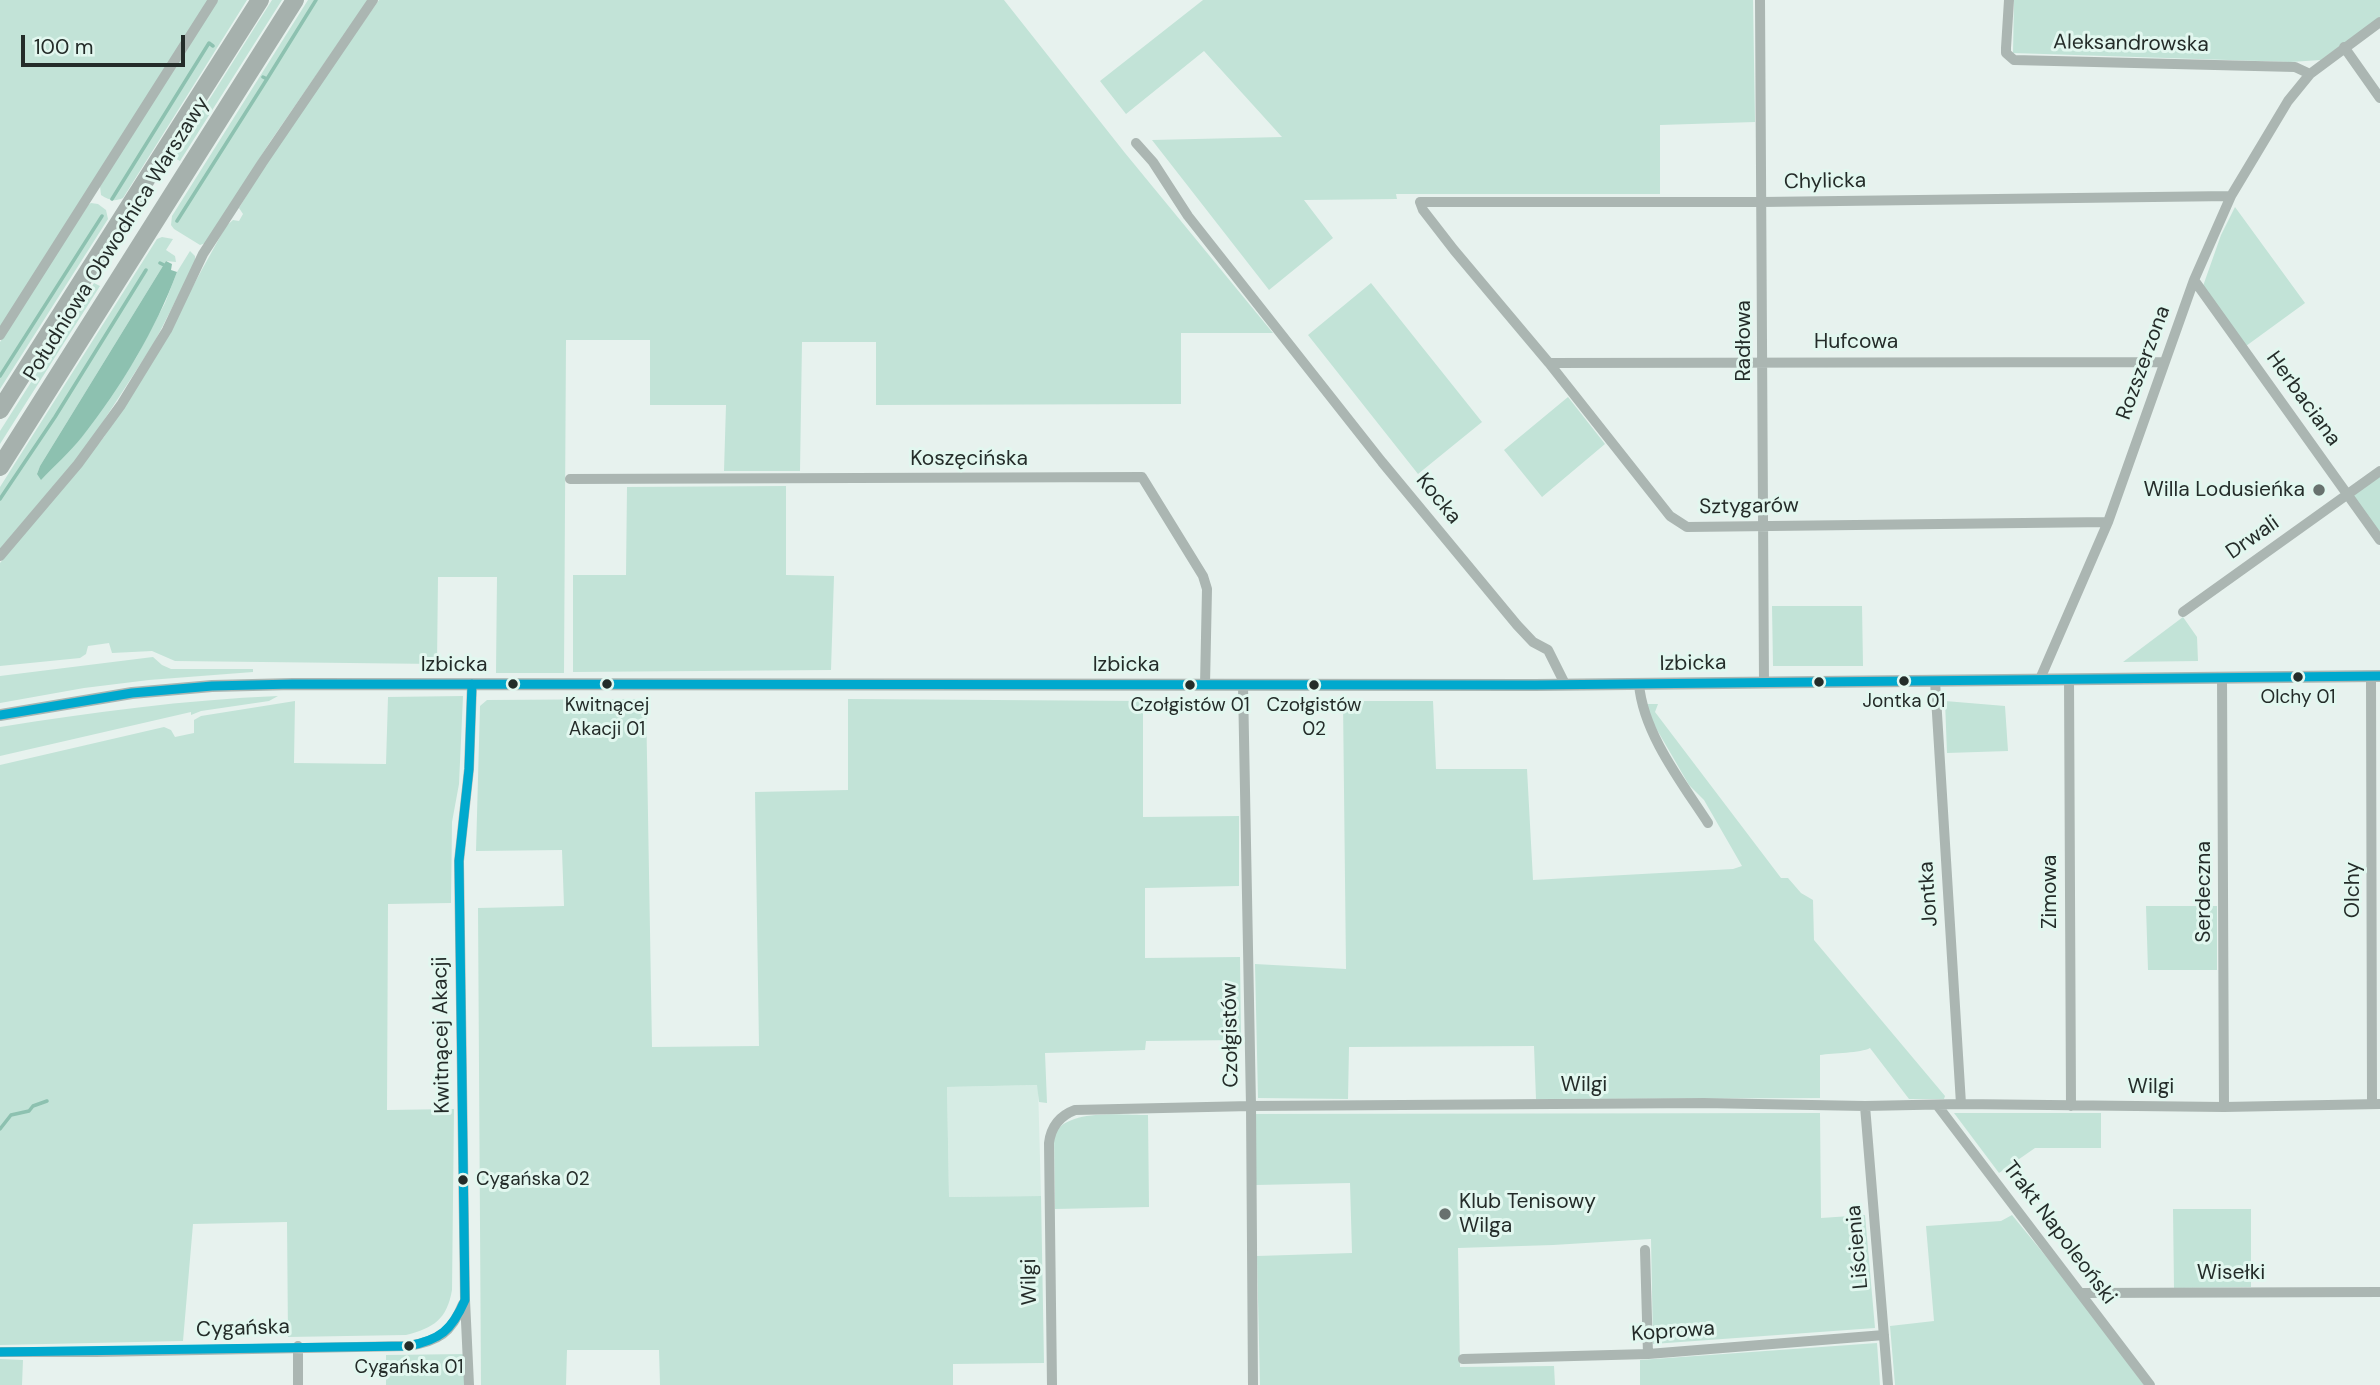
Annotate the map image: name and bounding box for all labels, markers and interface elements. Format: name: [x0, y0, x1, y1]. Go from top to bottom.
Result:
scale bar: [24, 21, 189, 65]
street label: Aleksandrowska: [2053, 30, 2209, 58]
text: 100 m: [34, 33, 94, 61]
street label: Południowa Obwodnica Warszawy: [19, 92, 215, 386]
street label: Chylicka: [1784, 169, 1866, 195]
street label: Radłowa: [1731, 300, 1757, 382]
street label: Rozszerzona: [2112, 303, 2176, 423]
street label: Hufcowa: [1814, 329, 1898, 355]
street label: Herbaciana: [2260, 347, 2346, 451]
street label: Koszęcińska: [910, 446, 1028, 472]
street label: Kocka: [1410, 469, 1466, 529]
place label: Willa Lodusieńka: [2143, 477, 2305, 503]
marker: Willa Lodusieńka: [2311, 482, 2327, 498]
street label: Sztygarów: [1699, 494, 1799, 520]
street label: Drwali: [2222, 511, 2284, 565]
street label: Izbicka: [1659, 651, 1727, 677]
street label: Izbicka: [421, 652, 487, 678]
street label: Izbicka: [1093, 652, 1159, 678]
marker: Olchy 01: [2291, 670, 2305, 684]
marker: Jontka 01: [1897, 674, 1911, 688]
unlabelled marker: [1812, 675, 1826, 689]
unlabelled marker: [506, 677, 520, 691]
marker: Kwitnącej Akacji 01: [600, 677, 614, 691]
marker: Czołgistów 01: [1183, 678, 1197, 692]
marker: Czołgistów 02: [1307, 678, 1321, 692]
place label: Olchy 01: [2261, 687, 2335, 709]
place label: Jontka 01: [1863, 691, 1945, 713]
place label: Kwitnącej Akacji 01: [565, 695, 649, 739]
place label: Czołgistów 01: [1130, 695, 1250, 717]
place label: Czołgistów 02: [1266, 695, 1362, 739]
street label: Serdeczna: [2191, 841, 2217, 943]
street label: Zimowa: [2037, 855, 2063, 929]
street label: Jontka: [1914, 861, 1944, 927]
street label: Olchy: [2340, 862, 2366, 918]
street label: Kwitnącej Akacji: [428, 956, 456, 1114]
street label: Czołgistów: [1217, 982, 1245, 1088]
street label: Wilgi: [1561, 1072, 1607, 1098]
street label: Wilgi: [2128, 1074, 2174, 1100]
street label: Trakt Napoleoński: [1997, 1156, 2121, 1310]
place label: Cygańska 02: [476, 1169, 590, 1191]
marker: Cygańska 02: [456, 1173, 470, 1187]
place label: Klub Tenisowy Wilga: [1459, 1189, 1596, 1239]
street label: Liścienia: [1842, 1204, 1874, 1290]
marker: Klub Tenisowy Wilga: [1437, 1206, 1453, 1222]
street label: Wilgi: [1017, 1258, 1043, 1306]
street label: Wisełki: [2197, 1260, 2265, 1286]
street label: Cygańska: [196, 1315, 290, 1343]
street label: Koprowa: [1630, 1317, 1716, 1347]
marker: Cygańska 01: [402, 1339, 416, 1353]
place label: Cygańska 01: [355, 1357, 463, 1379]

